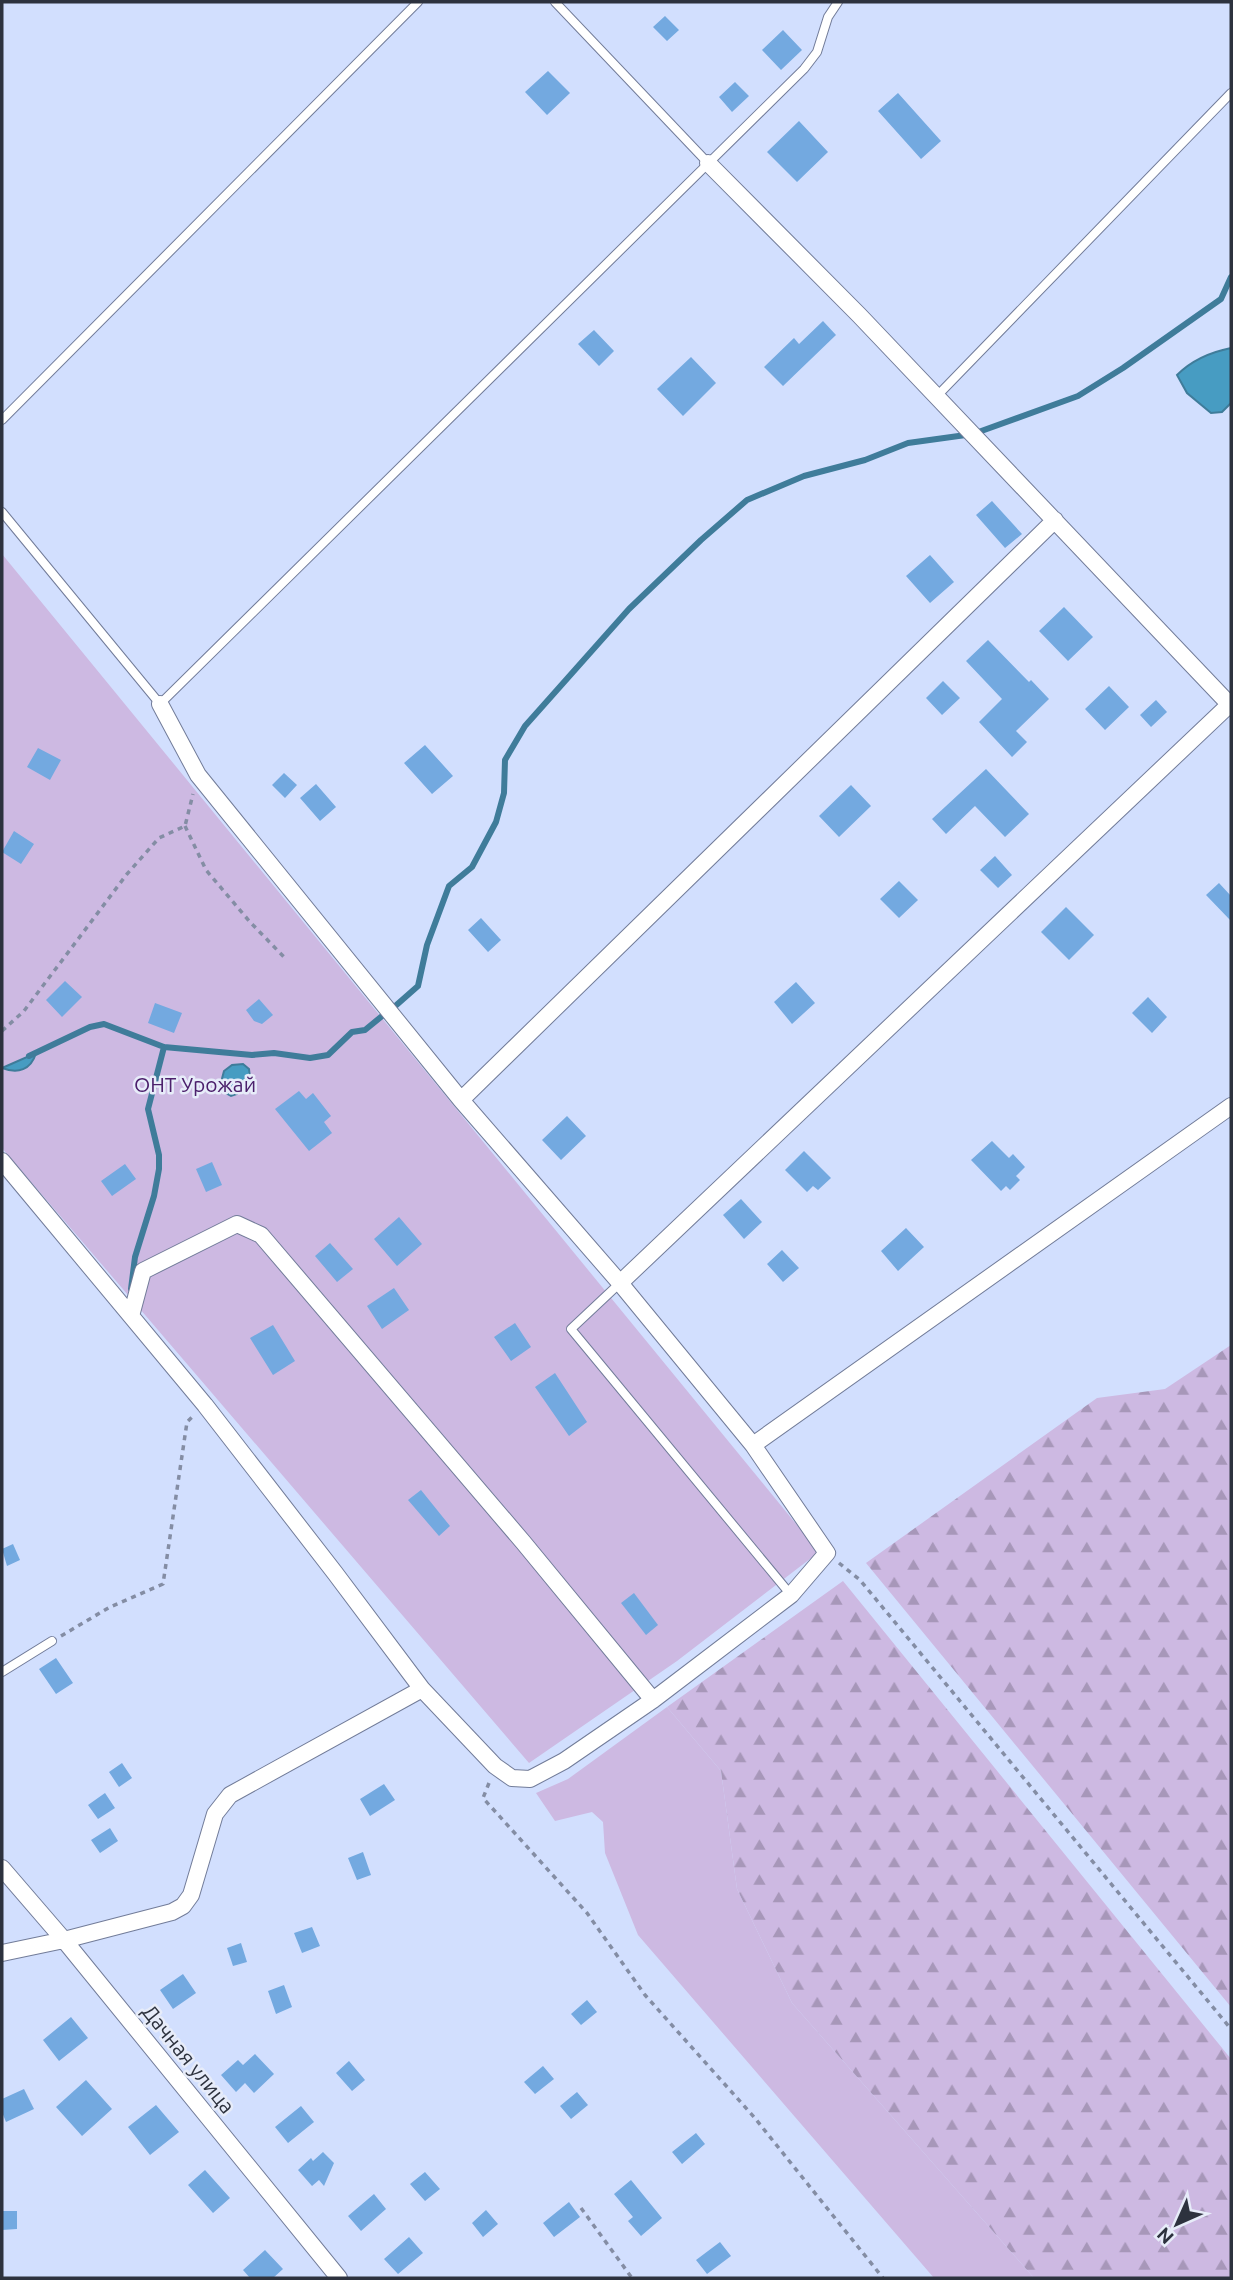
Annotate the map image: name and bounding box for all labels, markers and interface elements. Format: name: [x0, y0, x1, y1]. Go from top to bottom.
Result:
park label: ОНТ Урожай: [134, 1072, 256, 1096]
street label: Дачная улица: [138, 1999, 240, 2118]
north arrow: [1142, 2189, 1212, 2259]
text: N: [1152, 2223, 1178, 2249]

